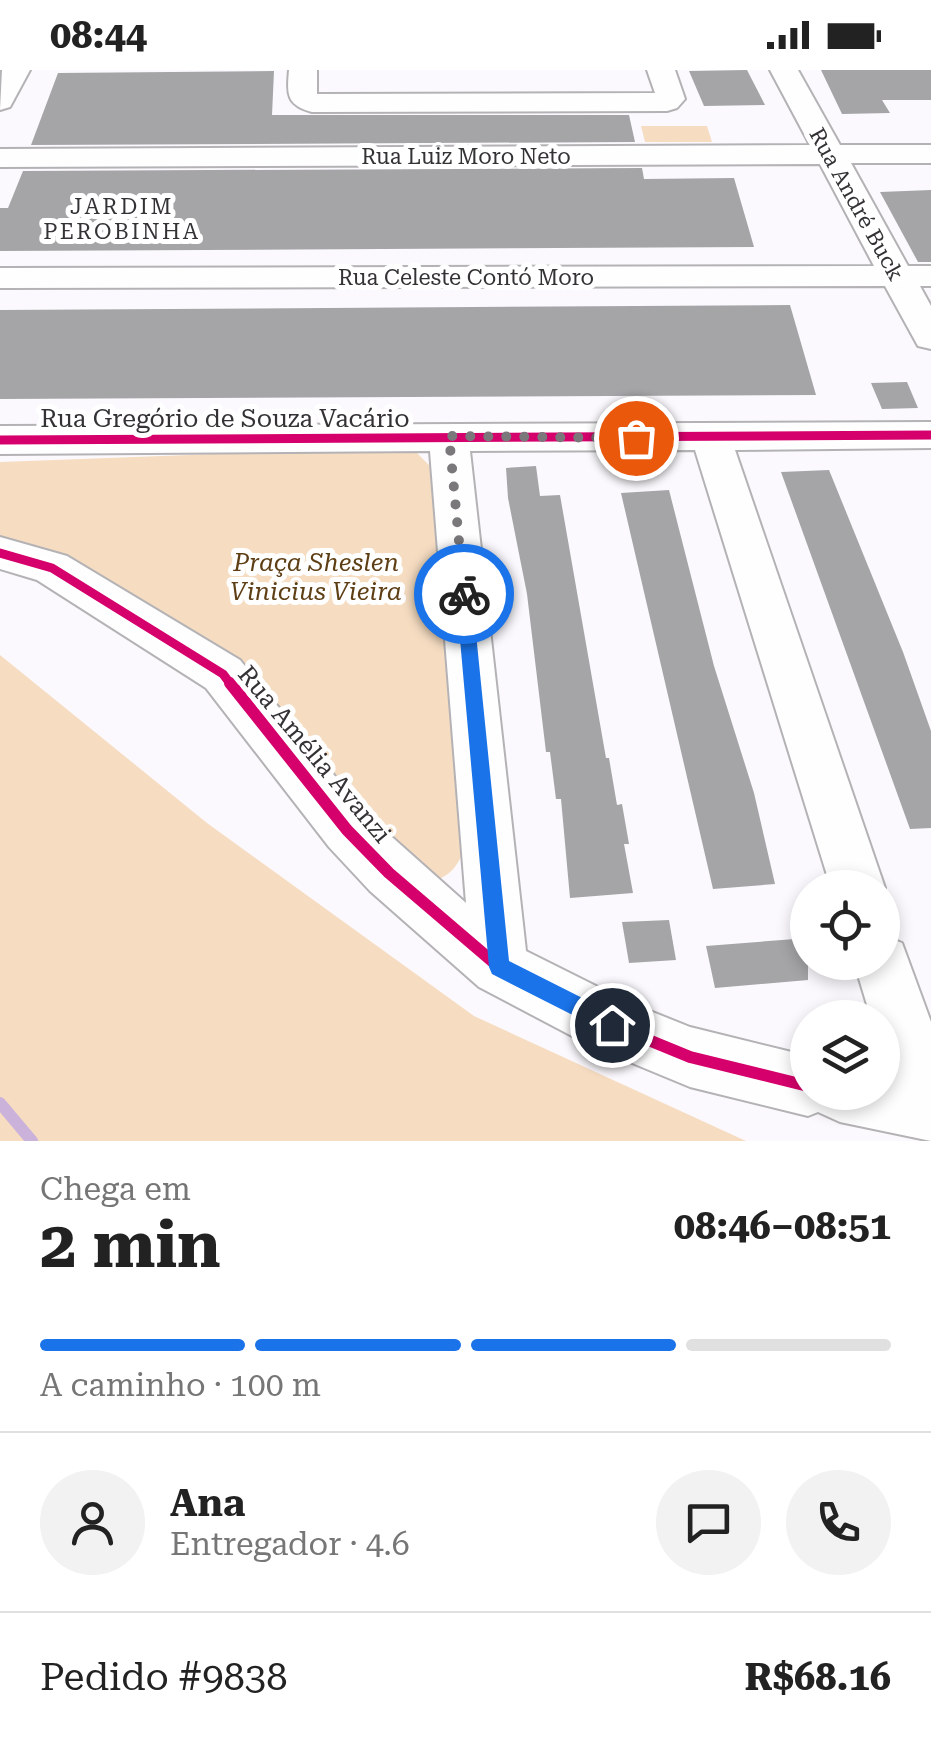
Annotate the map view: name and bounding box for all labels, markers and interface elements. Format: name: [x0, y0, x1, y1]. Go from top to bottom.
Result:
text: 08:44: [50, 13, 147, 57]
street label: Rua André Buck: [804, 124, 909, 285]
street label: Rua Luiz Moro Neto: [361, 144, 571, 169]
district label: JARDIM PEROBINHA: [43, 194, 201, 244]
street label: Rua Celeste Contó Moro: [338, 265, 594, 290]
pin: [594, 396, 679, 481]
street label: Rua Gregório de Souza Vacário: [40, 404, 410, 433]
icon: bag: [609, 411, 664, 466]
courier: [414, 544, 514, 644]
park label: Praça Sheslen Vinicius Vieira: [230, 548, 402, 606]
icon: bike: [437, 567, 492, 622]
street label: Rua Amélia Avanzi: [232, 660, 397, 849]
map controls: [790, 870, 900, 1110]
button: locate: [790, 870, 900, 980]
pin: [570, 983, 655, 1068]
icon: home: [585, 998, 640, 1053]
button: layers: [790, 1000, 900, 1110]
text: Chega em: [40, 1170, 191, 1208]
text: 08:46–08:51: [674, 1204, 891, 1248]
text: 2 min: [40, 1207, 221, 1283]
text: A caminho · 100 m: [40, 1366, 321, 1404]
button: person: [40, 1470, 145, 1575]
button: chat: [656, 1470, 761, 1575]
button: phone: [786, 1470, 891, 1575]
text: Ana: [170, 1481, 245, 1525]
text: Entregador · 4.6: [170, 1525, 410, 1563]
text: Pedido #9838: [40, 1655, 287, 1699]
text: R$68.16: [744, 1655, 891, 1699]

